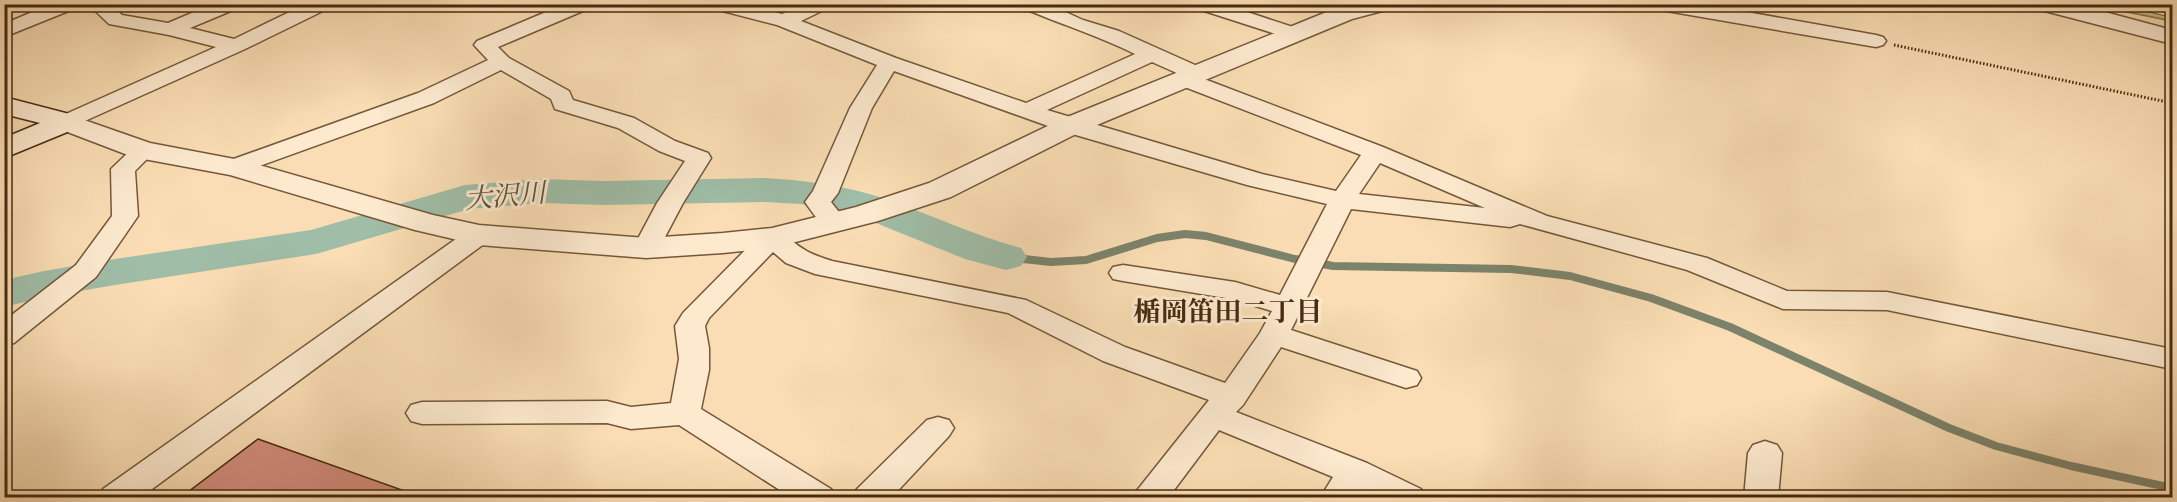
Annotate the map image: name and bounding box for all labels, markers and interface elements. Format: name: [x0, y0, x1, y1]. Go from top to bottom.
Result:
water label: 大沢川: [463, 174, 550, 218]
district label: 楯岡笛田二丁目: [1134, 294, 1323, 331]

